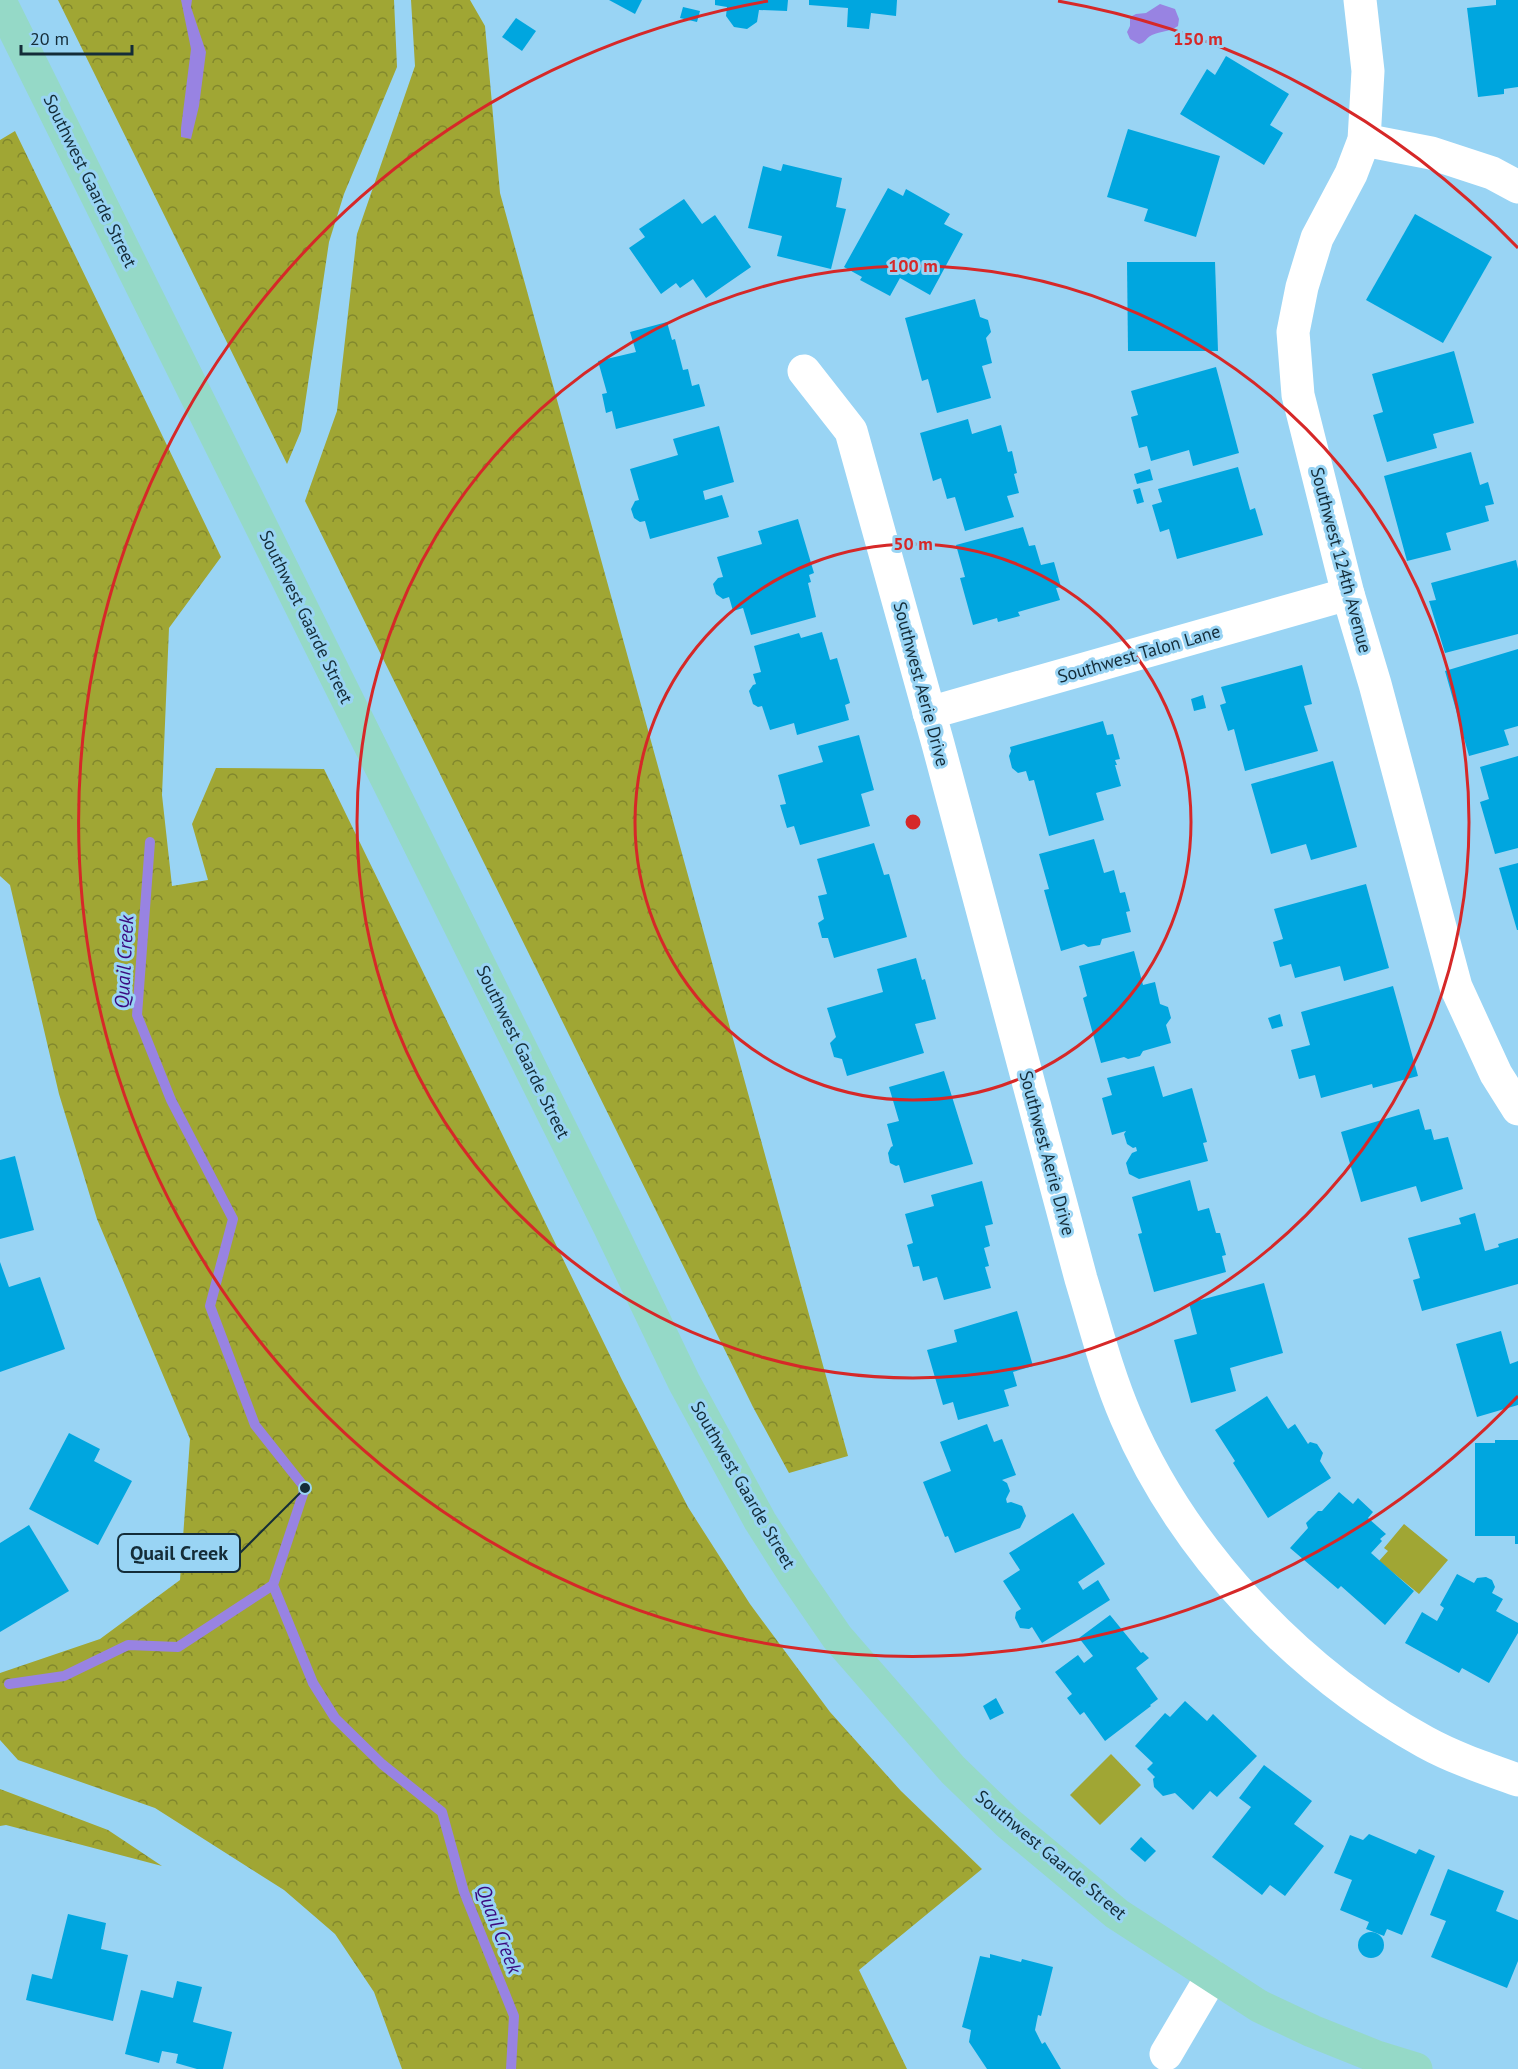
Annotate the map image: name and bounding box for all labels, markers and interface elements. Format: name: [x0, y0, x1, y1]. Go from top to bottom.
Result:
scale bar: [21, 18, 132, 56]
text: 20 m: [30, 27, 69, 50]
text: 150 m: [1173, 27, 1223, 50]
street label: Southwest Gaarde Street: [38, 90, 142, 271]
text: 100 m: [888, 254, 938, 277]
street label: Southwest 124th Avenue: [1306, 464, 1377, 655]
street label: Southwest Gaarde Street: [254, 526, 358, 707]
text: 50 m: [893, 532, 933, 555]
street label: Southwest Aerie Drive: [888, 599, 955, 769]
street label: Southwest Talon Lane: [1055, 619, 1223, 688]
centre of rings: [903, 812, 923, 832]
water label: Quail Creek: [109, 914, 139, 1009]
street label: Southwest Gaarde Street: [471, 961, 575, 1142]
street label: Southwest Aerie Drive: [1014, 1068, 1081, 1238]
street label: Southwest Gaarde Street: [686, 1397, 801, 1573]
callout: Quail Creek: [118, 1534, 240, 1572]
text: Quail Creek: [130, 1540, 228, 1566]
street label: Southwest Gaarde Street: [971, 1785, 1132, 1925]
water label: Quail Creek: [470, 1881, 528, 1978]

